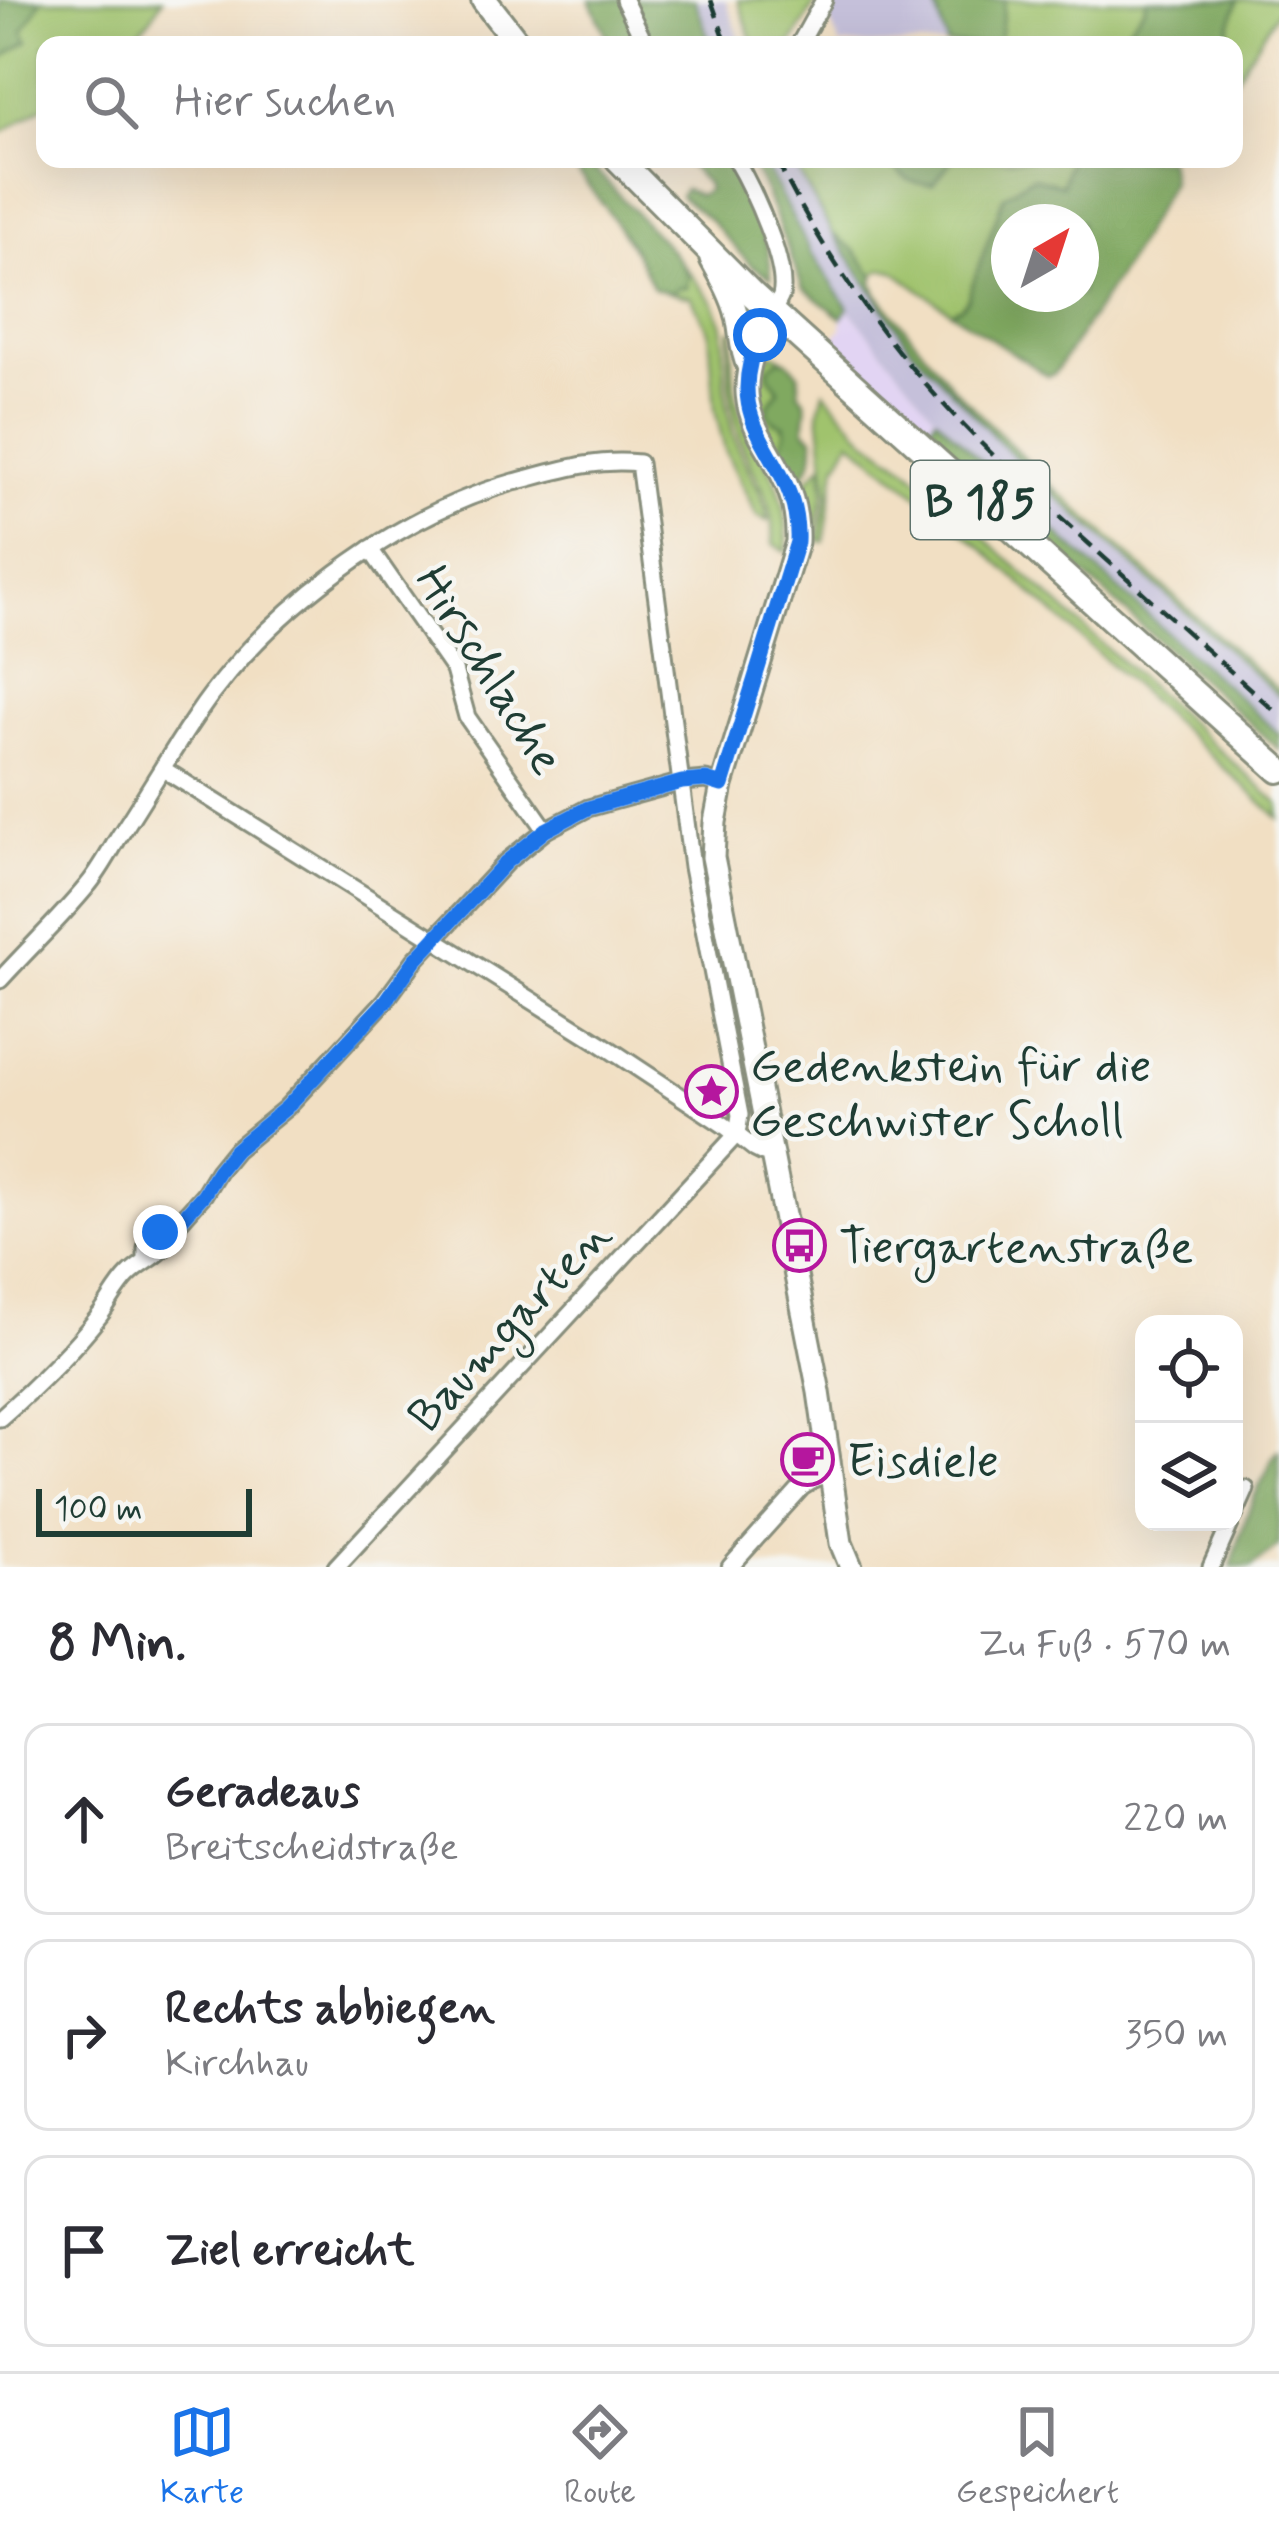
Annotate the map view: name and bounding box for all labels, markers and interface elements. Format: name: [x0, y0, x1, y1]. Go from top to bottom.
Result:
search box: [36, 36, 1243, 168]
icon: search: [78, 69, 144, 135]
text: Hier suchen: [174, 73, 396, 132]
north arrow: [991, 204, 1099, 312]
route start: [733, 308, 787, 362]
road number: B 185: [911, 461, 1049, 539]
street label: Hirschlache: [399, 554, 577, 787]
place label: Gedenkstein für die Geschwister Scholl: [750, 1036, 1151, 1154]
place icon: Gedenkstein für die Geschwister Scholl: [683, 1064, 739, 1120]
route end: [133, 1205, 187, 1259]
street label: Baumgarten: [395, 1206, 628, 1449]
bus stop icon: Tiergartenstraße: [772, 1217, 828, 1273]
place label: Tiergartenstraße: [839, 1217, 1194, 1283]
map controls: [1135, 1315, 1243, 1531]
button: locate: [1135, 1315, 1243, 1423]
button: layers: [1135, 1423, 1243, 1531]
cafe icon: Eisdiele: [780, 1431, 836, 1487]
place label: Eisdiele: [847, 1431, 999, 1494]
scale bar: [36, 1483, 252, 1536]
text: 100 m: [54, 1488, 143, 1532]
text: 8 Min.: [48, 1612, 186, 1678]
text: Zu Fuß · 570 m: [978, 1620, 1231, 1671]
text: Geradeaus: [165, 1764, 360, 1823]
icon: ahead: [51, 1786, 117, 1852]
text: 220 m: [1123, 1794, 1228, 1845]
text: Breitscheidstraße: [165, 1823, 459, 1874]
text: Rechts abbiegen: [165, 1980, 495, 2039]
icon: right: [51, 2002, 117, 2068]
text: 350 m: [1125, 2010, 1228, 2061]
text: Kirchhau: [165, 2039, 309, 2090]
icon: arrive: [51, 2218, 117, 2284]
text: Ziel erreicht: [165, 2222, 415, 2281]
tab: Karte: [160, 2399, 244, 2515]
tab: Route: [564, 2399, 636, 2515]
tab: Gespeichert: [956, 2399, 1119, 2515]

